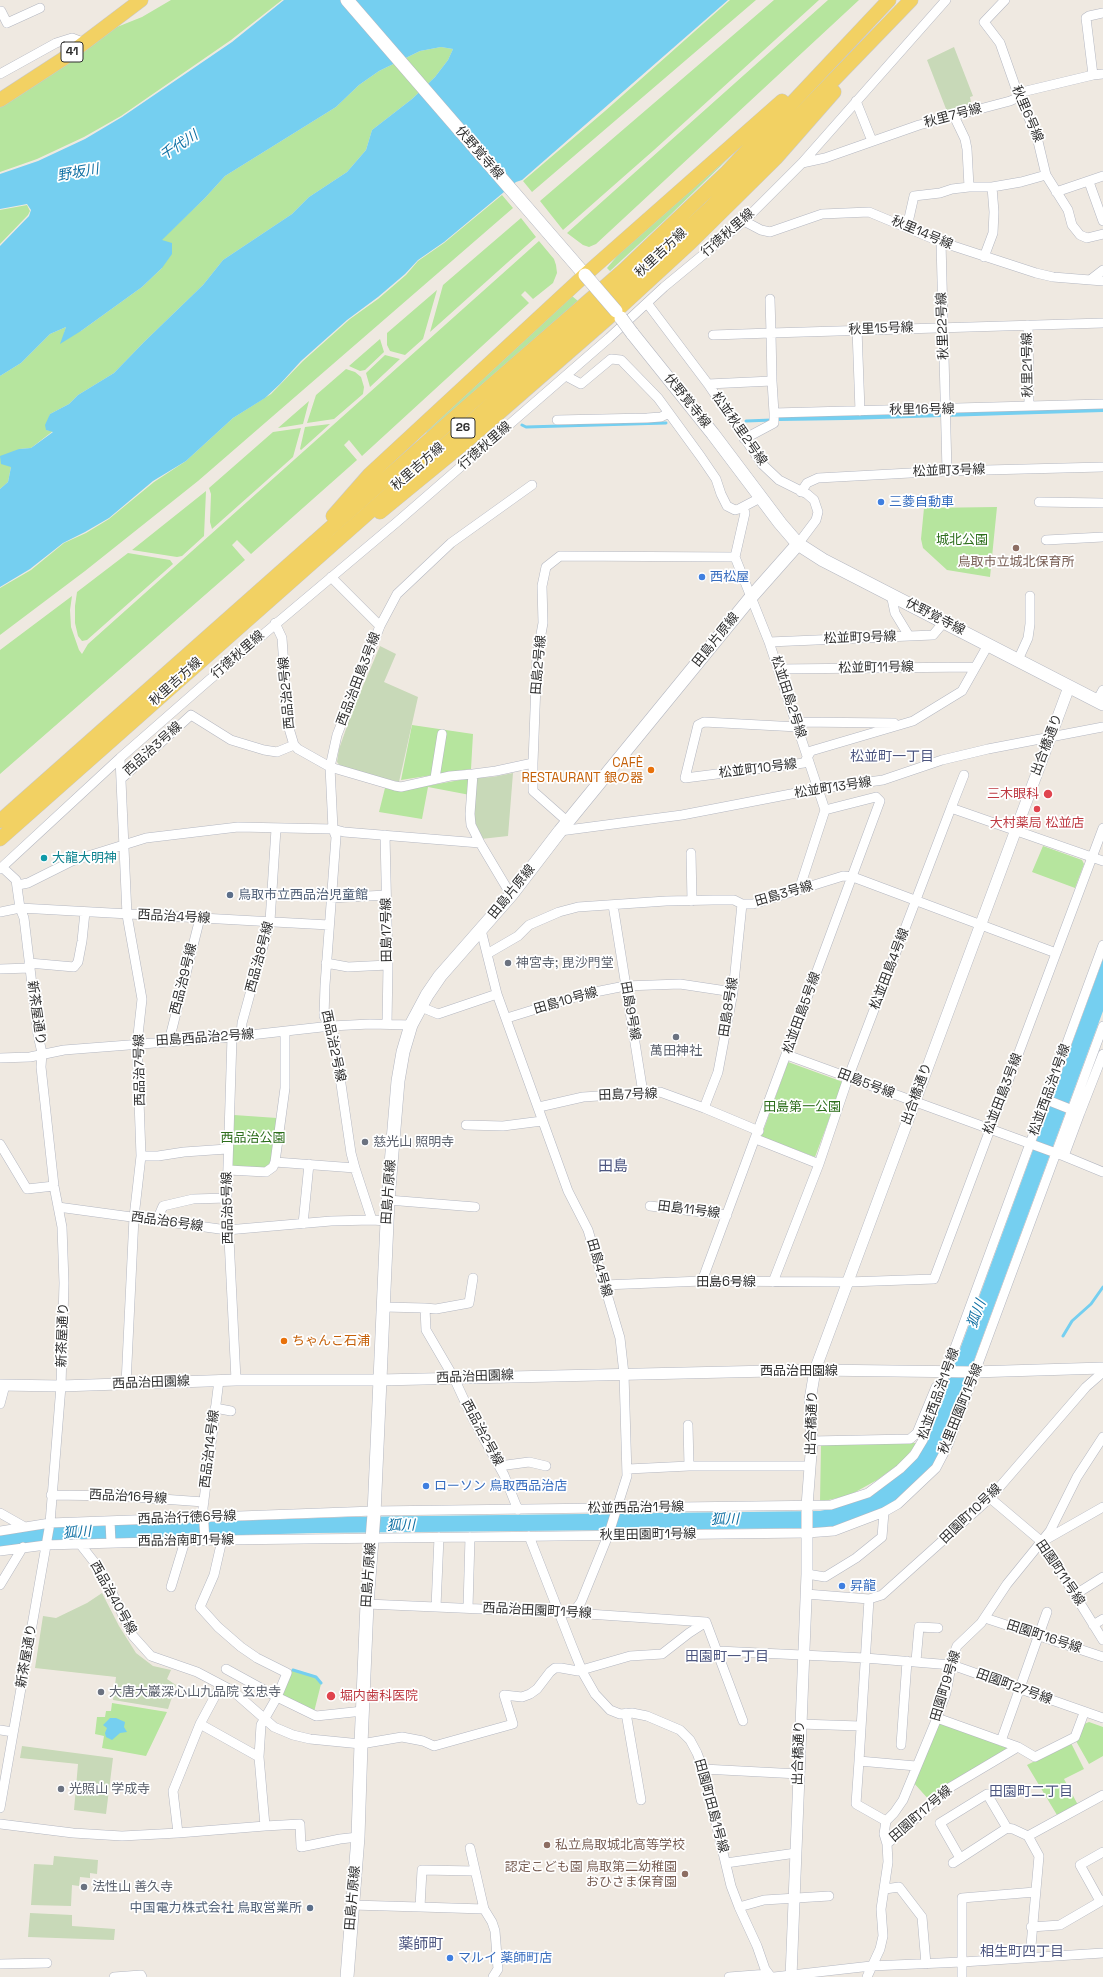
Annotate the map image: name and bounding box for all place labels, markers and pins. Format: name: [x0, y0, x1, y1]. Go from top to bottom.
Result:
place label: 三菱自動車: [889, 494, 954, 510]
marker: 三菱自動車: [876, 497, 886, 507]
marker: 鳥取市立城北保育所: [1011, 543, 1021, 553]
place label: 鳥取市立城北保育所: [958, 554, 1074, 570]
place label: 西松屋: [710, 569, 749, 585]
marker: 西松屋: [697, 572, 707, 582]
place label: CAFÈ RESTAURANT 銀の器: [522, 755, 643, 786]
marker: CAFÈ RESTAURANT 銀の器: [646, 765, 656, 775]
place label: 三木眼科: [987, 786, 1039, 802]
marker: 三木眼科: [1042, 788, 1054, 800]
marker: 大村薬局 松並店: [1032, 804, 1042, 814]
place label: 大村薬局 松並店: [990, 815, 1084, 831]
place label: 大龍大明神: [52, 850, 117, 866]
marker: 大龍大明神: [39, 853, 49, 863]
place label: 鳥取市立西品治児童館: [238, 887, 368, 903]
marker: 鳥取市立西品治児童館: [225, 890, 235, 900]
place label: 神宮寺; 毘沙門堂: [516, 955, 614, 971]
marker: 神宮寺; 毘沙門堂: [503, 958, 513, 968]
marker: 萬田神社: [671, 1032, 681, 1042]
place label: 萬田神社: [650, 1043, 702, 1059]
place label: 慈光山 照明寺: [373, 1134, 454, 1150]
marker: 慈光山 照明寺: [360, 1137, 370, 1147]
place label: ちゃんこ石浦: [292, 1333, 370, 1349]
marker: ちゃんこ石浦: [279, 1336, 289, 1346]
place label: ローソン 鳥取西品治店: [434, 1478, 567, 1494]
marker: ローソン 鳥取西品治店: [421, 1481, 431, 1491]
place label: 昇龍: [850, 1578, 876, 1594]
marker: 昇龍: [837, 1581, 847, 1591]
place label: 大唐大巖深心山九品院 玄忠寺: [109, 1684, 281, 1700]
marker: 大唐大巖深心山九品院 玄忠寺: [96, 1687, 106, 1697]
place label: 堀内歯科医院: [340, 1688, 418, 1704]
marker: 堀内歯科医院: [325, 1690, 337, 1702]
place label: 光照山 学成寺: [69, 1781, 150, 1797]
marker: 光照山 学成寺: [56, 1784, 66, 1794]
place label: 私立鳥取城北高等学校: [555, 1837, 685, 1853]
marker: 私立鳥取城北高等学校: [542, 1840, 552, 1850]
place label: 認定こども園 鳥取第二幼稚園 おひさま保育園: [505, 1859, 677, 1890]
marker: 認定こども園 鳥取第二幼稚園 おひさま保育園: [680, 1869, 690, 1879]
place label: 法性山 善久寺: [92, 1879, 173, 1895]
marker: 法性山 善久寺: [79, 1882, 89, 1892]
place label: 中国電力株式会社 鳥取営業所: [130, 1900, 302, 1916]
marker: 中国電力株式会社 鳥取営業所: [305, 1903, 315, 1913]
place label: マルイ 薬師町店: [458, 1950, 552, 1966]
marker: マルイ 薬師町店: [445, 1953, 455, 1963]

